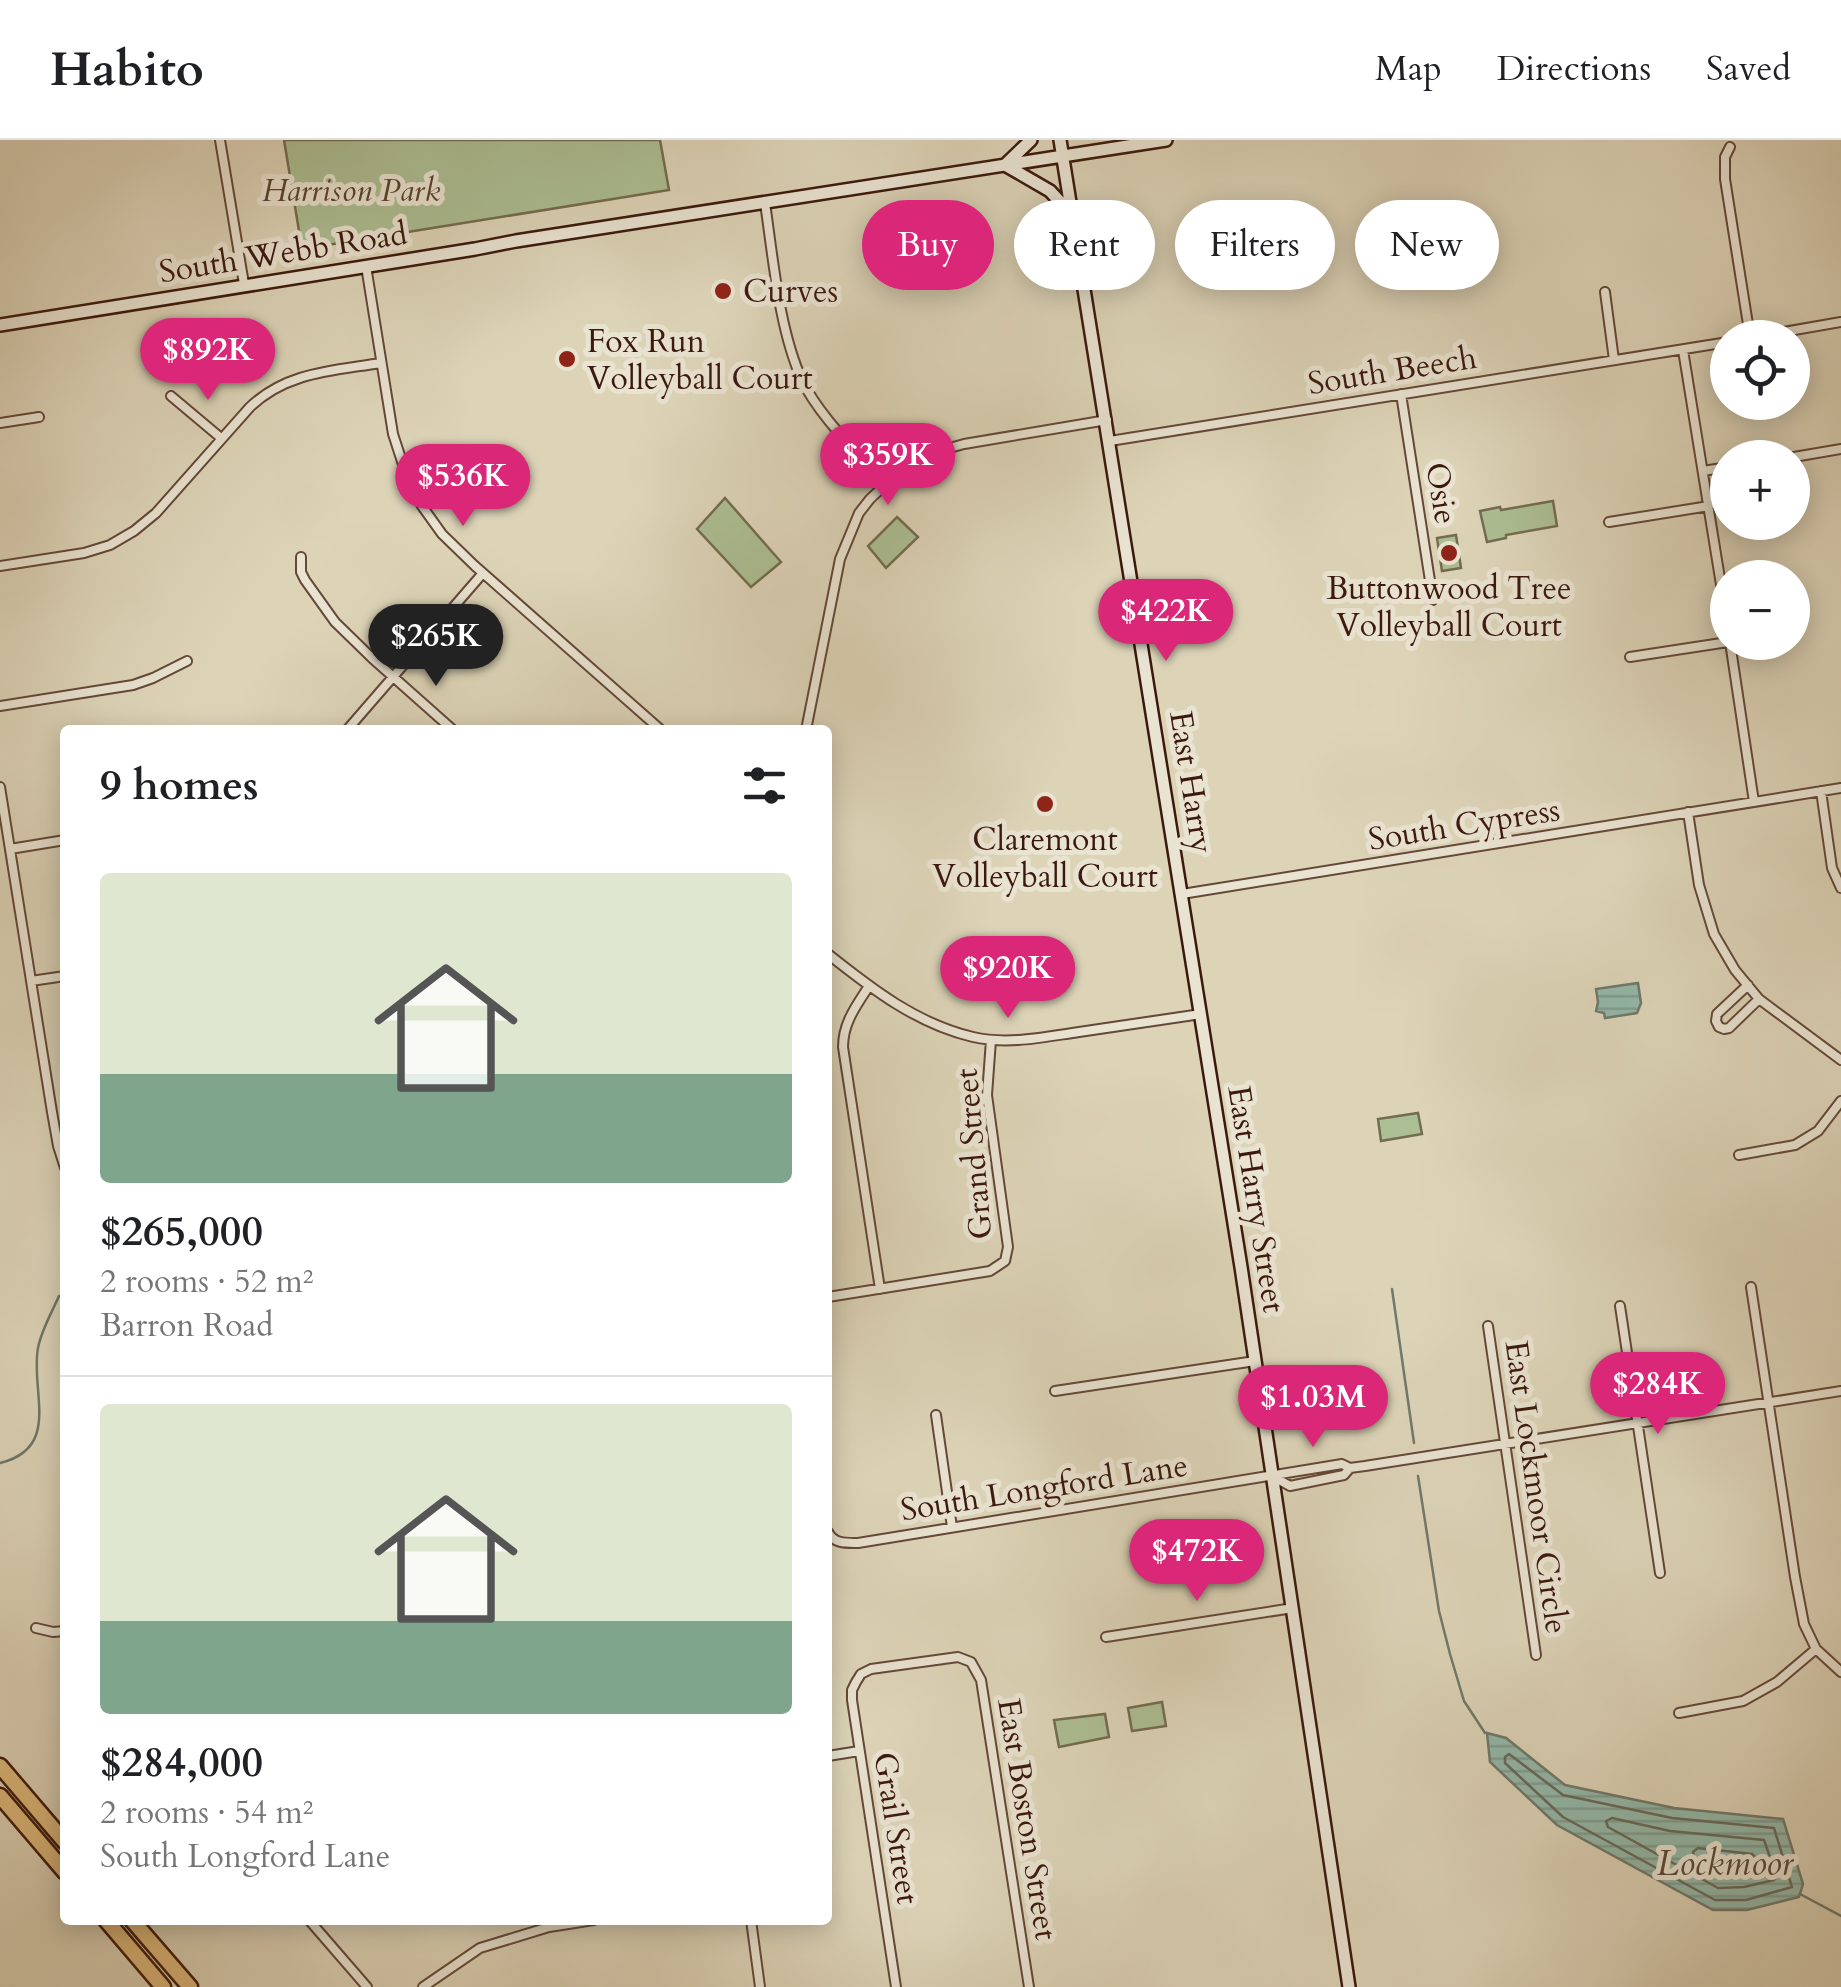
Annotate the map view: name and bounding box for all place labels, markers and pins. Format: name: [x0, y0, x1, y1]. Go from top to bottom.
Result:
place label: Curves: [743, 270, 838, 314]
marker: Curves: [712, 280, 734, 302]
pin: $892K: [138, 318, 278, 403]
place label: Fox Run Volleyball Court: [587, 320, 813, 401]
marker: Fox Run Volleyball Court: [556, 348, 578, 370]
pin: $359K: [818, 423, 958, 508]
pin: $536K: [393, 444, 533, 529]
marker: Buttonwood Tree Volleyball Court: [1438, 542, 1460, 564]
place label: Buttonwood Tree Volleyball Court: [1326, 567, 1572, 648]
pin: $422K: [1096, 579, 1236, 664]
pin: $265K: [366, 604, 506, 689]
marker: Claremont Volleyball Court: [1034, 793, 1056, 815]
place label: Claremont Volleyball Court: [932, 818, 1158, 899]
pin: $920K: [938, 936, 1078, 1021]
pin: $284K: [1588, 1352, 1728, 1437]
pin: $1.03M: [1232, 1365, 1394, 1450]
pin: $472K: [1127, 1519, 1267, 1604]

